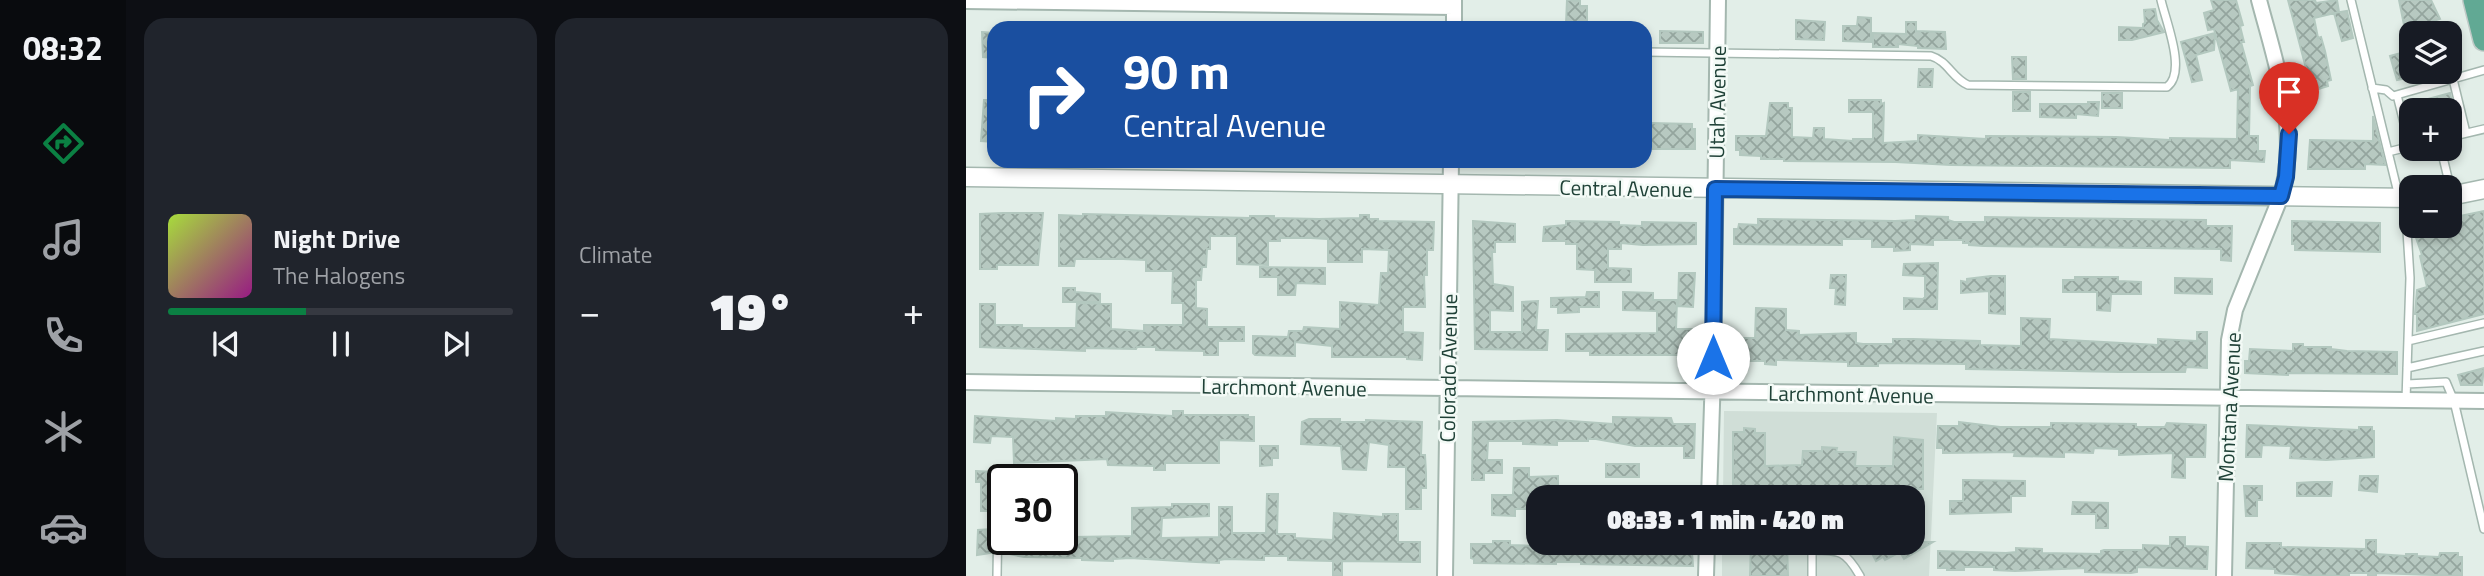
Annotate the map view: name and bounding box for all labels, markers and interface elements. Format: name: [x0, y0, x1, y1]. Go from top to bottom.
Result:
map controls: [2399, 21, 2462, 238]
button: layers: [2399, 21, 2462, 84]
text: 08:32: [23, 24, 103, 72]
text: 90 m: [1123, 33, 1230, 108]
street label: Utah Avenue: [1700, 45, 1734, 159]
icon: right: [1008, 49, 1099, 140]
pin: [2259, 62, 2319, 134]
icon: arrive: [2270, 73, 2308, 111]
button: +: [2399, 98, 2462, 161]
text: Central Avenue: [1123, 101, 1326, 149]
icon: directions: [39, 119, 88, 168]
street label: Central Avenue: [1559, 171, 1693, 205]
button: −: [2399, 175, 2462, 238]
icon: music: [39, 215, 88, 264]
text: Night Drive: [273, 219, 400, 258]
text: Climate: [579, 237, 652, 272]
text: The Halogens: [273, 258, 405, 293]
text: 19°: [709, 271, 794, 350]
text: −: [579, 282, 600, 340]
text: +: [903, 282, 924, 340]
street label: Colorado Avenue: [1431, 293, 1465, 443]
icon: phone: [39, 311, 88, 360]
position arrow: [1676, 321, 1750, 395]
icon: previous: [207, 325, 245, 363]
icon: pause: [322, 325, 360, 363]
icon: next: [437, 325, 475, 363]
street label: Montana Avenue: [2209, 331, 2249, 483]
street label: Larchmont Avenue: [1201, 370, 1367, 404]
street label: Larchmont Avenue: [1768, 377, 1934, 411]
icon: climate: [39, 407, 88, 456]
speed limit sign: 30: [987, 464, 1078, 555]
text: 08:33 · 1 min · 420 m: [1607, 500, 1844, 539]
icon: car: [39, 503, 88, 552]

